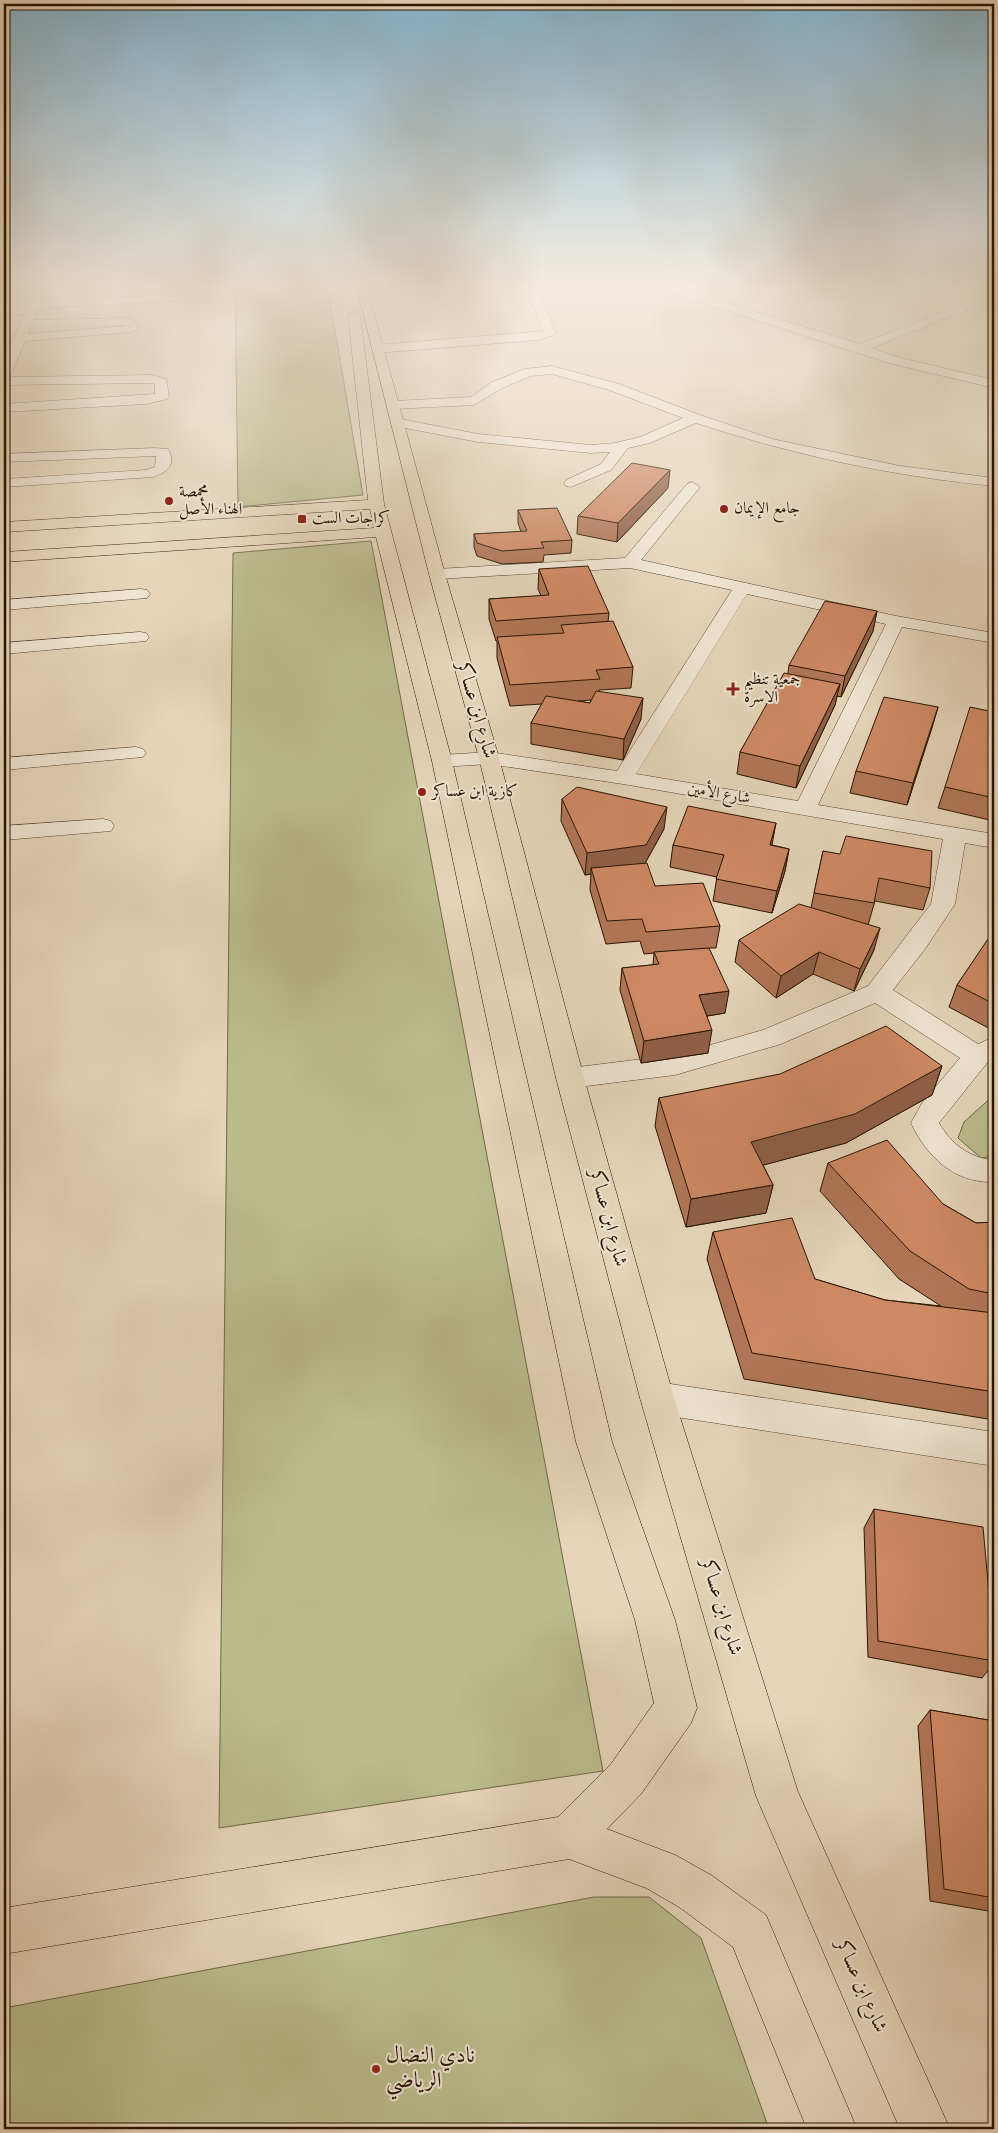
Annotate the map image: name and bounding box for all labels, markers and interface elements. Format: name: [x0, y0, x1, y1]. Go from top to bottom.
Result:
place label: محمصة الهناء الأصل: [179, 482, 242, 520]
marker: محمصة الهناء الأصل: [163, 495, 175, 507]
place label: جامع الإيمان: [734, 499, 800, 523]
marker: جامع الإيمان: [718, 503, 730, 515]
place label: كراجات الست: [312, 509, 390, 529]
marker: كراجات الست: [296, 513, 308, 525]
street label: شارع ابن عساكر: [448, 657, 501, 762]
place label: جمعية تنظيم الاسرة: [744, 670, 801, 708]
marker: جمعية تنظيم الاسرة: [726, 682, 740, 696]
street label: شارع الأمين: [686, 776, 752, 811]
place label: كازية ابن عساكر: [430, 782, 518, 802]
marker: كازية ابن عساكر: [416, 786, 428, 798]
street label: شارع ابن عساكر: [581, 1165, 633, 1270]
street label: شارع ابن عساكر: [692, 1554, 747, 1659]
street label: شارع ابن عساكر: [827, 1934, 892, 2037]
place label: نادي النضال الرياضي: [386, 2042, 475, 2100]
marker: نادي النضال الرياضي: [370, 2063, 382, 2075]

